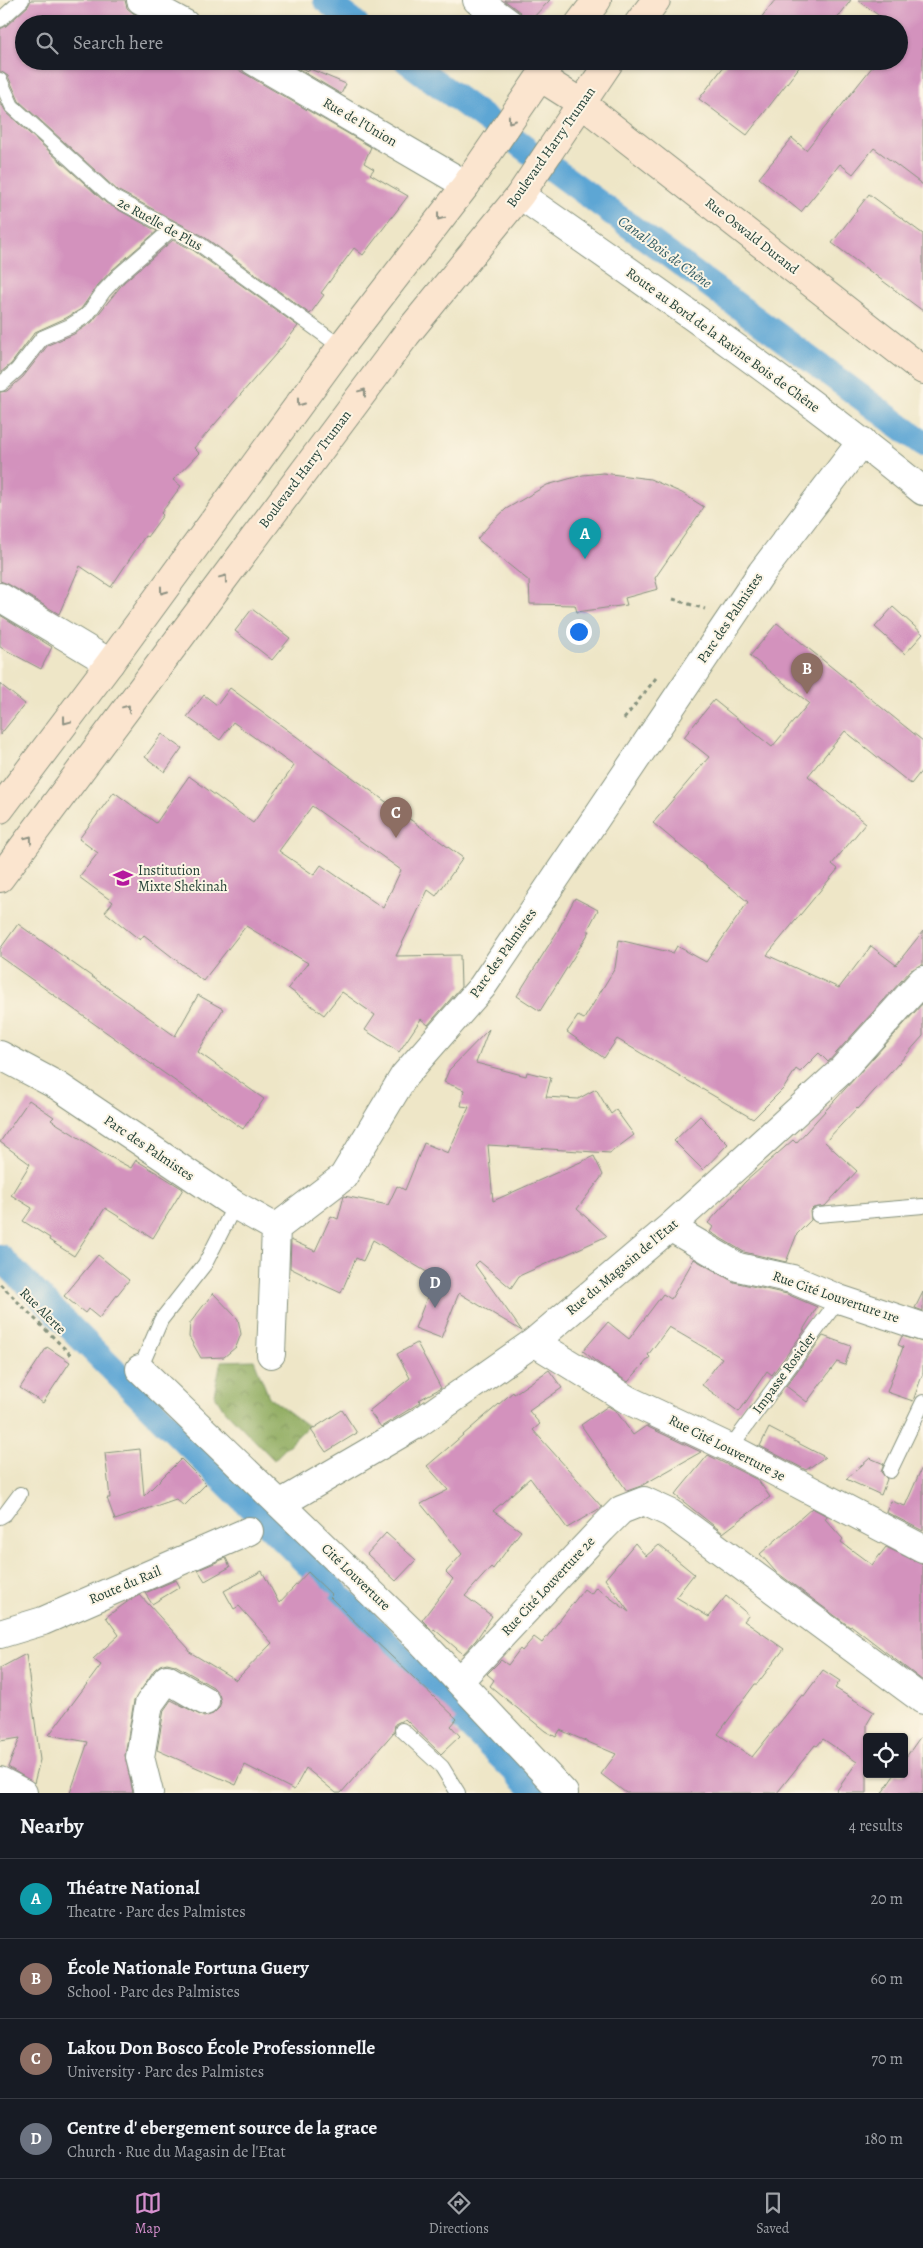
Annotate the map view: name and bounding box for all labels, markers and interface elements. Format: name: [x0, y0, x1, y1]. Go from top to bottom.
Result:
search box: [15, 15, 908, 70]
icon: search: [33, 29, 61, 57]
text: Search here: [73, 30, 163, 56]
street label: Boulevard Harry Truman: [502, 83, 600, 211]
street label: Rue de l'Union: [319, 93, 401, 151]
one-way arrow: [508, 114, 517, 124]
street label: 2e Ruelle de Plus: [114, 193, 206, 255]
street label: Rue Oswald Durand: [701, 193, 803, 279]
water label: Canal Bois de Chêne: [614, 211, 716, 293]
one-way arrow: [437, 212, 446, 221]
street label: Route au Bord de la Ravine Bois de Chêne: [622, 263, 824, 417]
one-way arrow: [357, 388, 366, 398]
one-way arrow: [298, 397, 306, 406]
street label: Boulevard Harry Truman: [254, 406, 356, 532]
pin: A: [569, 518, 601, 559]
street label: Parc des Palmistes: [693, 569, 767, 667]
one-way arrow: [218, 574, 227, 584]
one-way arrow: [160, 585, 169, 595]
your location: [566, 619, 592, 645]
pin: B: [791, 653, 823, 694]
one-way arrow: [121, 705, 129, 714]
one-way arrow: [63, 715, 72, 725]
pin: C: [380, 797, 412, 838]
one-way arrow: [23, 835, 32, 845]
place label: Institution Mixte Shekinah: [138, 861, 228, 896]
school or university icon: Institution Mixte Shekinah: [112, 867, 134, 889]
street label: Parc des Palmistes: [465, 904, 541, 1002]
street label: Parc des Palmistes: [100, 1111, 198, 1185]
street label: Rue du Magasin de l'Etat: [562, 1214, 682, 1320]
street label: Rue Cité Louverture 1re: [770, 1266, 902, 1328]
pin: D: [419, 1267, 451, 1308]
street label: Rue Alerte: [16, 1284, 70, 1338]
street label: Impasse Rosicler: [748, 1328, 820, 1418]
street label: Rue Cité Louverture 3e: [665, 1410, 789, 1486]
street label: Rue Cité Louverture 2e: [497, 1532, 599, 1640]
street label: Cité Louverture: [317, 1539, 395, 1615]
street label: Route du Rail: [86, 1561, 164, 1609]
map controls: [863, 1733, 908, 1778]
button: locate: [863, 1733, 908, 1778]
text: Nearby: [20, 1812, 83, 1840]
text: 4 results: [849, 1815, 903, 1837]
text: Théatre National: [67, 1875, 200, 1901]
text: A: [31, 1888, 41, 1910]
text: 20 m: [870, 1888, 903, 1910]
text: Theatre · Parc des Palmistes: [67, 1901, 246, 1923]
text: École Nationale Fortuna Guery: [67, 1955, 309, 1981]
text: B: [31, 1968, 41, 1990]
text: 60 m: [871, 1968, 903, 1990]
text: School · Parc des Palmistes: [67, 1981, 240, 2003]
text: Lakou Don Bosco École Professionnelle: [67, 2035, 375, 2061]
text: C: [31, 2048, 41, 2070]
text: 70 m: [871, 2048, 903, 2070]
text: University · Parc des Palmistes: [67, 2061, 264, 2083]
text: Centre d' ebergement source de la grace: [67, 2115, 377, 2141]
text: D: [30, 2128, 42, 2150]
text: 180 m: [865, 2128, 903, 2150]
text: Church · Rue du Magasin de l'Etat: [67, 2141, 286, 2163]
tab: Map: [134, 2189, 162, 2238]
tab: Directions: [429, 2189, 489, 2238]
tab: Saved: [756, 2189, 789, 2238]

